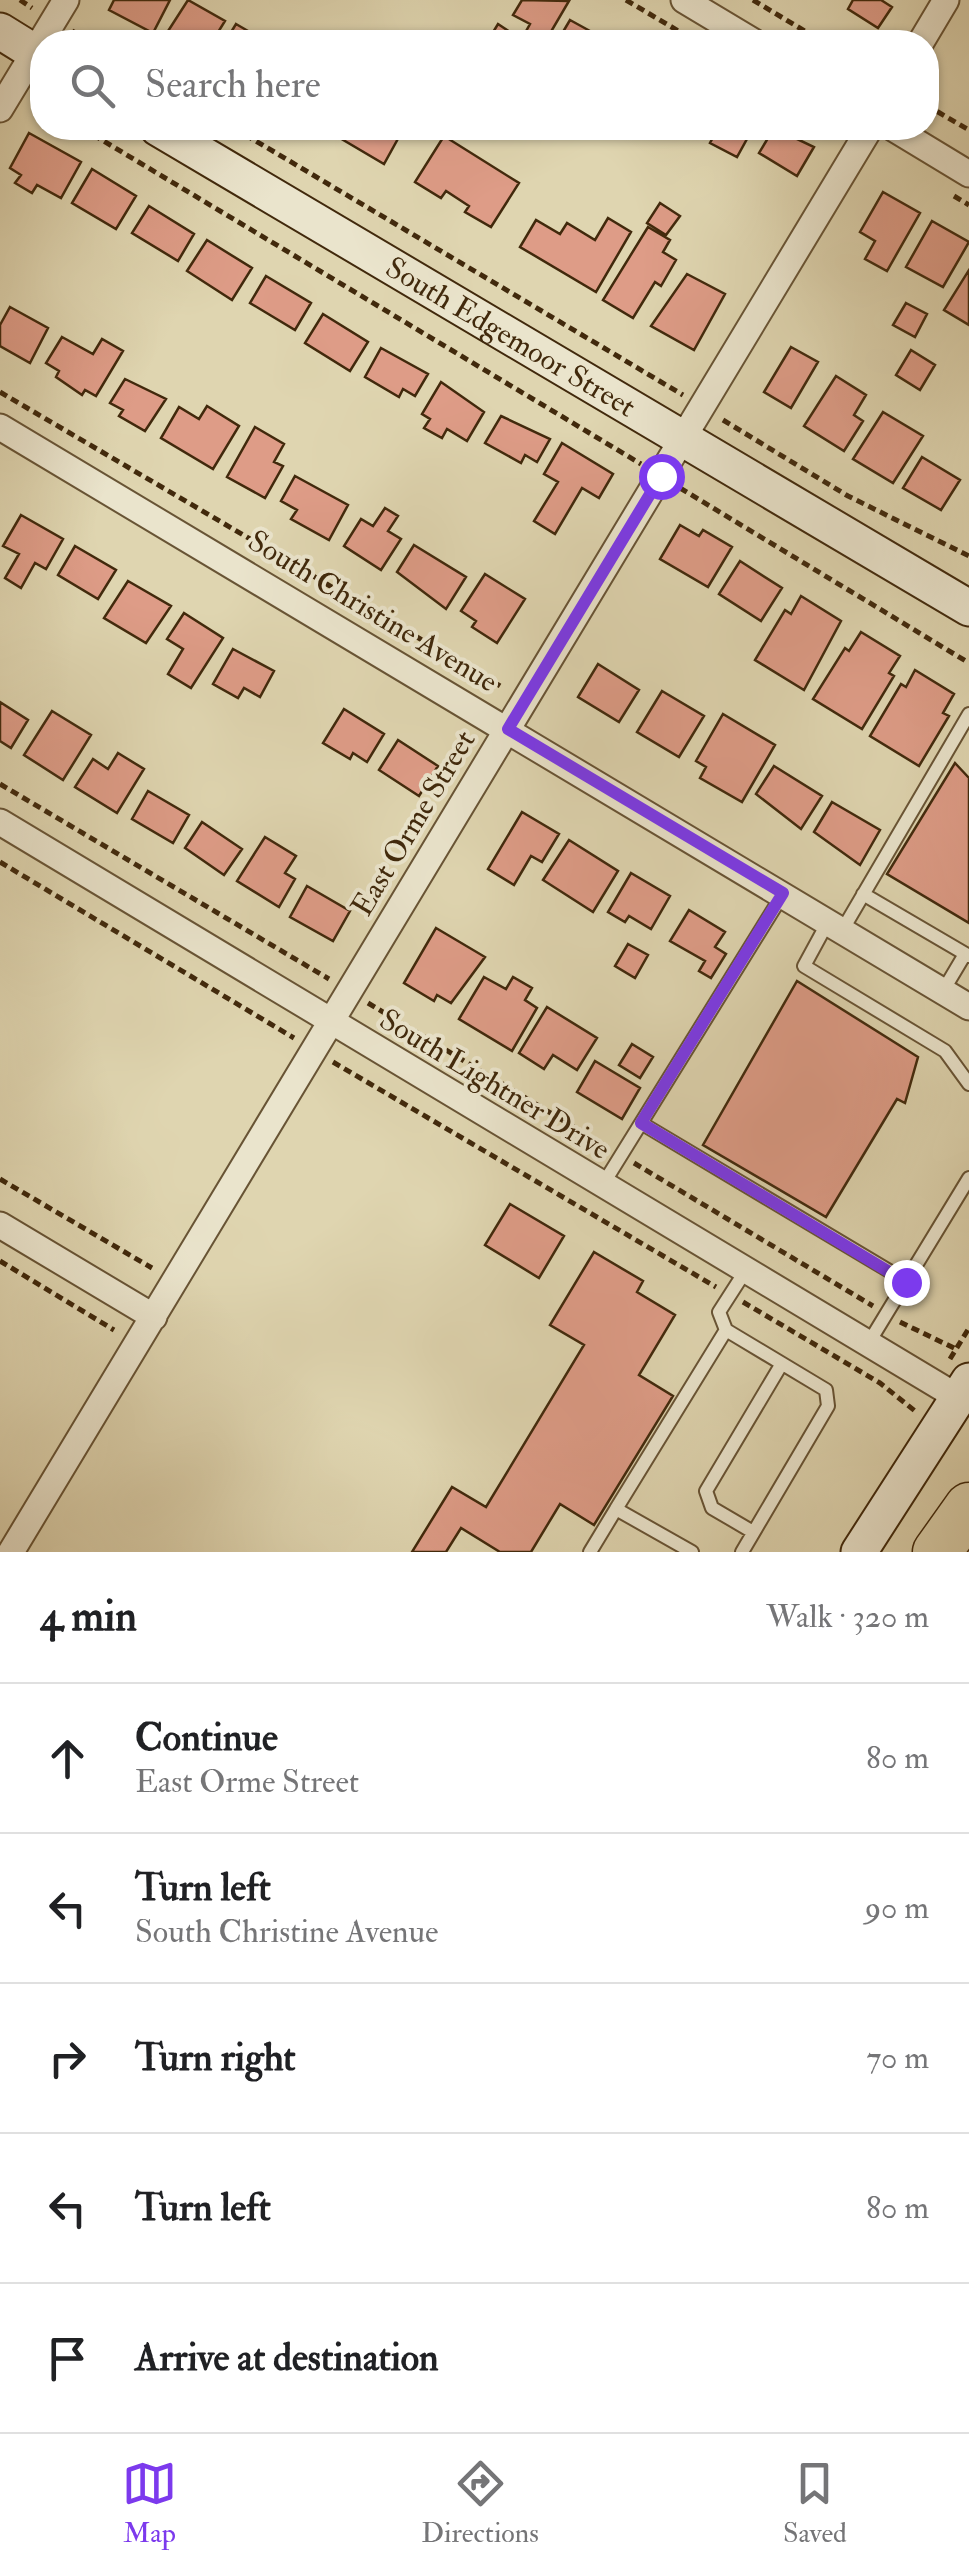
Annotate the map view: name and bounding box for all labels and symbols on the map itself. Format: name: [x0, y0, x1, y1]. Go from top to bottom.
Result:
street label: South Edgemoor Street: [379, 249, 642, 426]
route start: [639, 454, 685, 500]
street label: South Christine Avenue: [241, 522, 504, 701]
street label: East Orme Street: [343, 723, 484, 923]
street label: South Lightner Drive: [373, 1001, 617, 1168]
route end: [884, 1260, 930, 1306]

